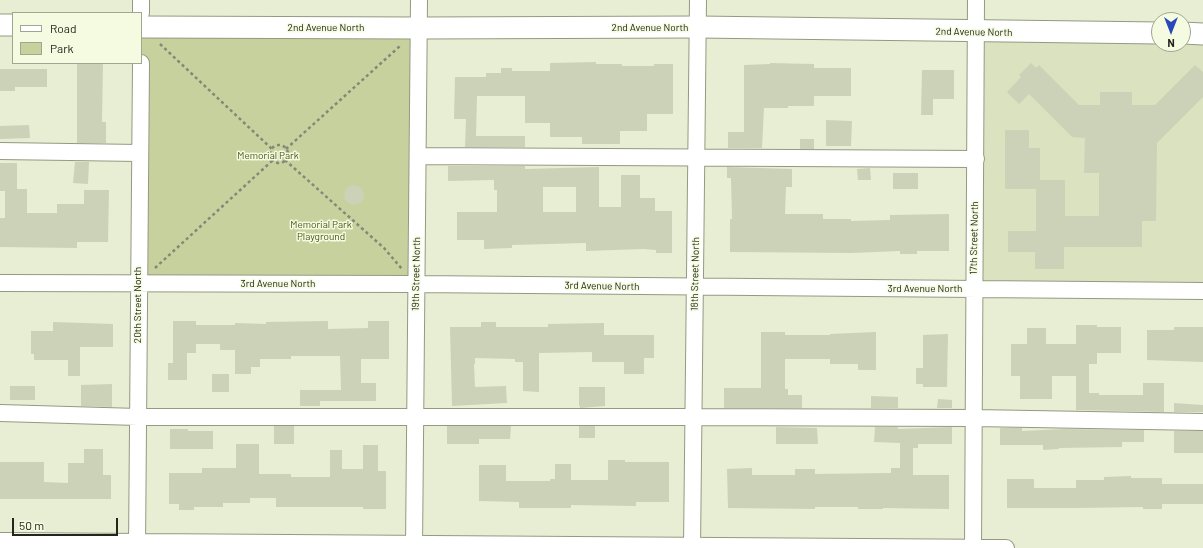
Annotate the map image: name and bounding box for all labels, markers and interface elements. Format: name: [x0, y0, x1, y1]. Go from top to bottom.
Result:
legend: [12, 12, 142, 64]
north arrow: [1151, 12, 1191, 52]
text: Road: [50, 21, 77, 35]
street label: 2nd Avenue North: [288, 22, 364, 34]
street label: 2nd Avenue North: [612, 22, 688, 34]
street label: 2nd Avenue North: [935, 25, 1013, 39]
text: N: [1167, 37, 1175, 50]
text: Park: [50, 41, 74, 55]
park label: Memorial Park: [237, 150, 299, 162]
street label: 17th Street North: [967, 201, 981, 275]
park label: Memorial Park Playground: [290, 219, 352, 242]
street label: 19th Street North: [409, 237, 423, 311]
street label: 18th Street North: [688, 237, 702, 311]
street label: 20th Street North: [132, 267, 144, 343]
street label: 3rd Avenue North: [241, 278, 315, 290]
street label: 3rd Avenue North: [564, 279, 640, 293]
street label: 3rd Avenue North: [888, 283, 962, 295]
scale bar: [14, 510, 120, 536]
text: 50 m: [19, 518, 44, 532]

